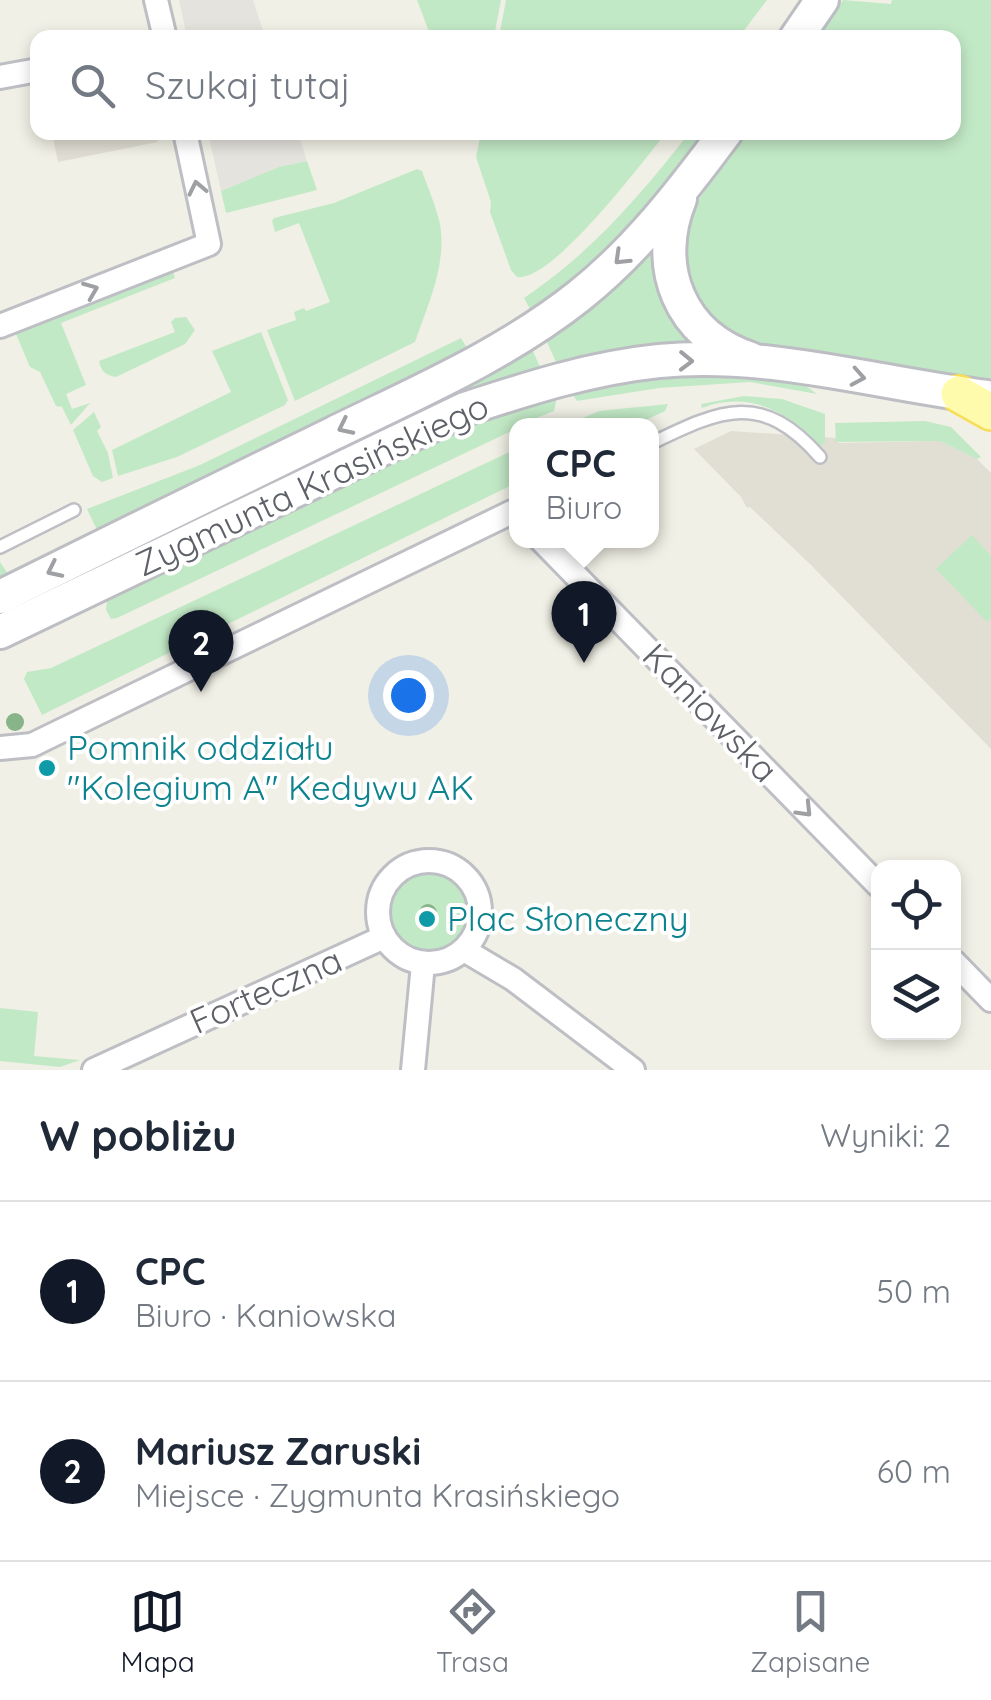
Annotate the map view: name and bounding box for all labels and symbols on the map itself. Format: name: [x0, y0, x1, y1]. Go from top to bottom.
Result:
one-way arrow: [188, 180, 209, 197]
one-way arrow: [614, 246, 632, 264]
one-way arrow: [81, 282, 98, 302]
one-way arrow: [678, 350, 694, 372]
one-way arrow: [849, 365, 866, 386]
street label: Zygmunta Krasińskiego: [128, 383, 495, 585]
one-way arrow: [338, 415, 356, 435]
one-way arrow: [46, 558, 64, 578]
pin: 1: [552, 580, 616, 663]
pin: 2: [168, 610, 234, 692]
street label: Kaniowska: [634, 634, 788, 791]
your location: [383, 670, 434, 721]
place label: Pomnik oddziału "Kolegium A" Kedywu AK: [67, 725, 474, 809]
marker: Pomnik oddziału "Kolegium A" Kedywu AK: [36, 757, 58, 779]
one-way arrow: [793, 798, 811, 816]
place label: Plac Słoneczny: [447, 896, 689, 940]
marker: Plac Słoneczny: [416, 908, 438, 930]
street label: Forteczna: [183, 937, 348, 1043]

